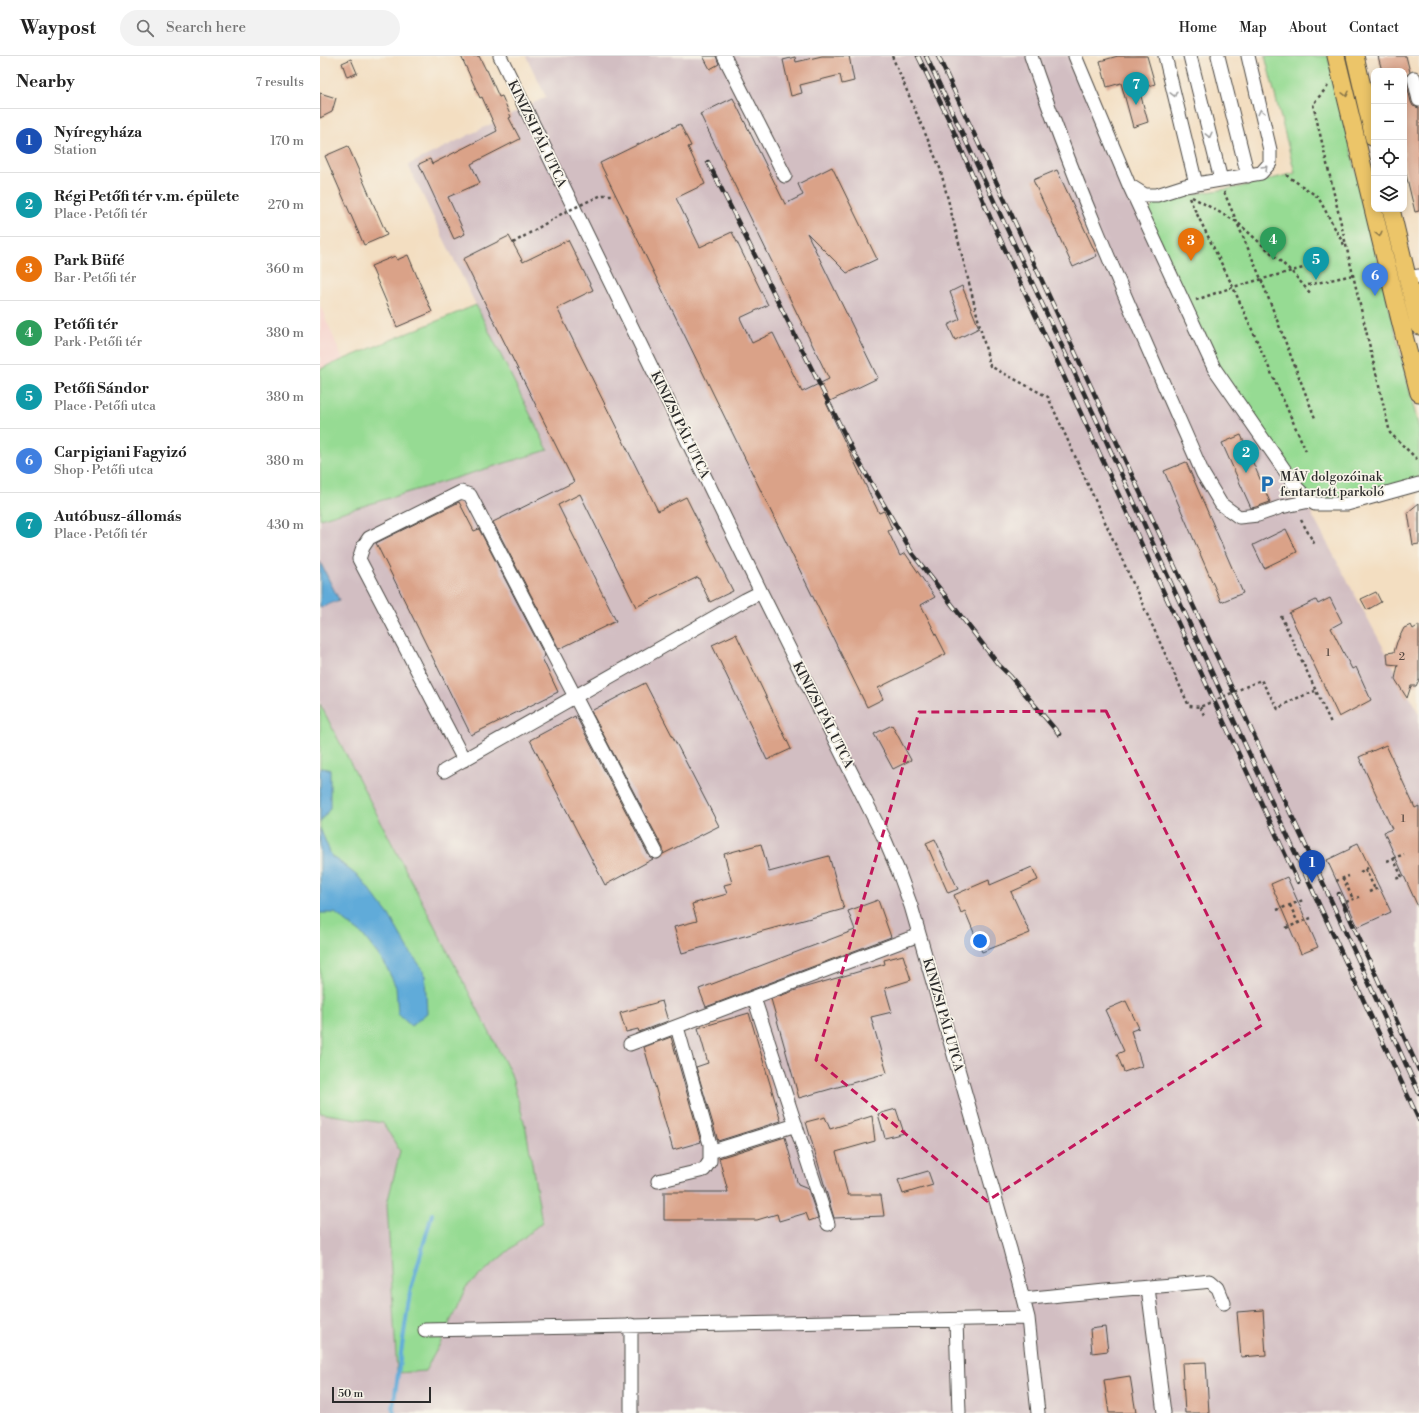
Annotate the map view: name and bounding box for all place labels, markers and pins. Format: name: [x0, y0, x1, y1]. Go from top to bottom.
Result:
pin: 7: [1123, 72, 1149, 105]
pin: 4: [1260, 227, 1286, 260]
pin: 3: [1178, 228, 1204, 261]
pin: 5: [1303, 247, 1329, 280]
pin: 6: [1362, 263, 1388, 296]
pin: 2: [1233, 440, 1259, 473]
place label: MÁV dolgozóinak fentartott parkoló: [1280, 468, 1384, 500]
parking icon: MÁV dolgozóinak fentartott parkoló: [1257, 474, 1277, 494]
pin: 1: [1299, 850, 1325, 883]

